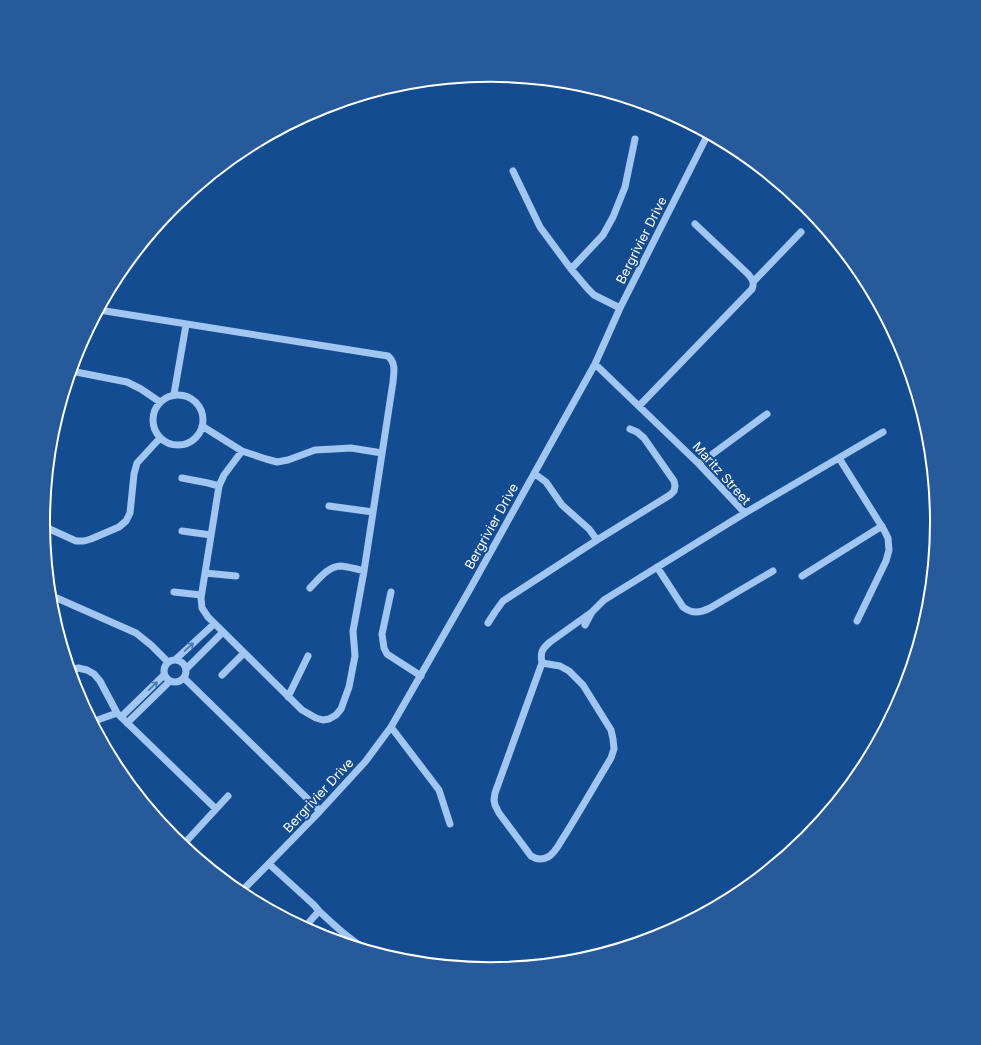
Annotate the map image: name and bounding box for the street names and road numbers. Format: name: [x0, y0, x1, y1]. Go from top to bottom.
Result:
street label: Bergrivier Drive: [612, 194, 670, 286]
street label: Maritz Street: [690, 438, 754, 508]
street label: Bergrivier Drive: [461, 480, 521, 572]
street label: Bergrivier Drive: [279, 755, 357, 835]

